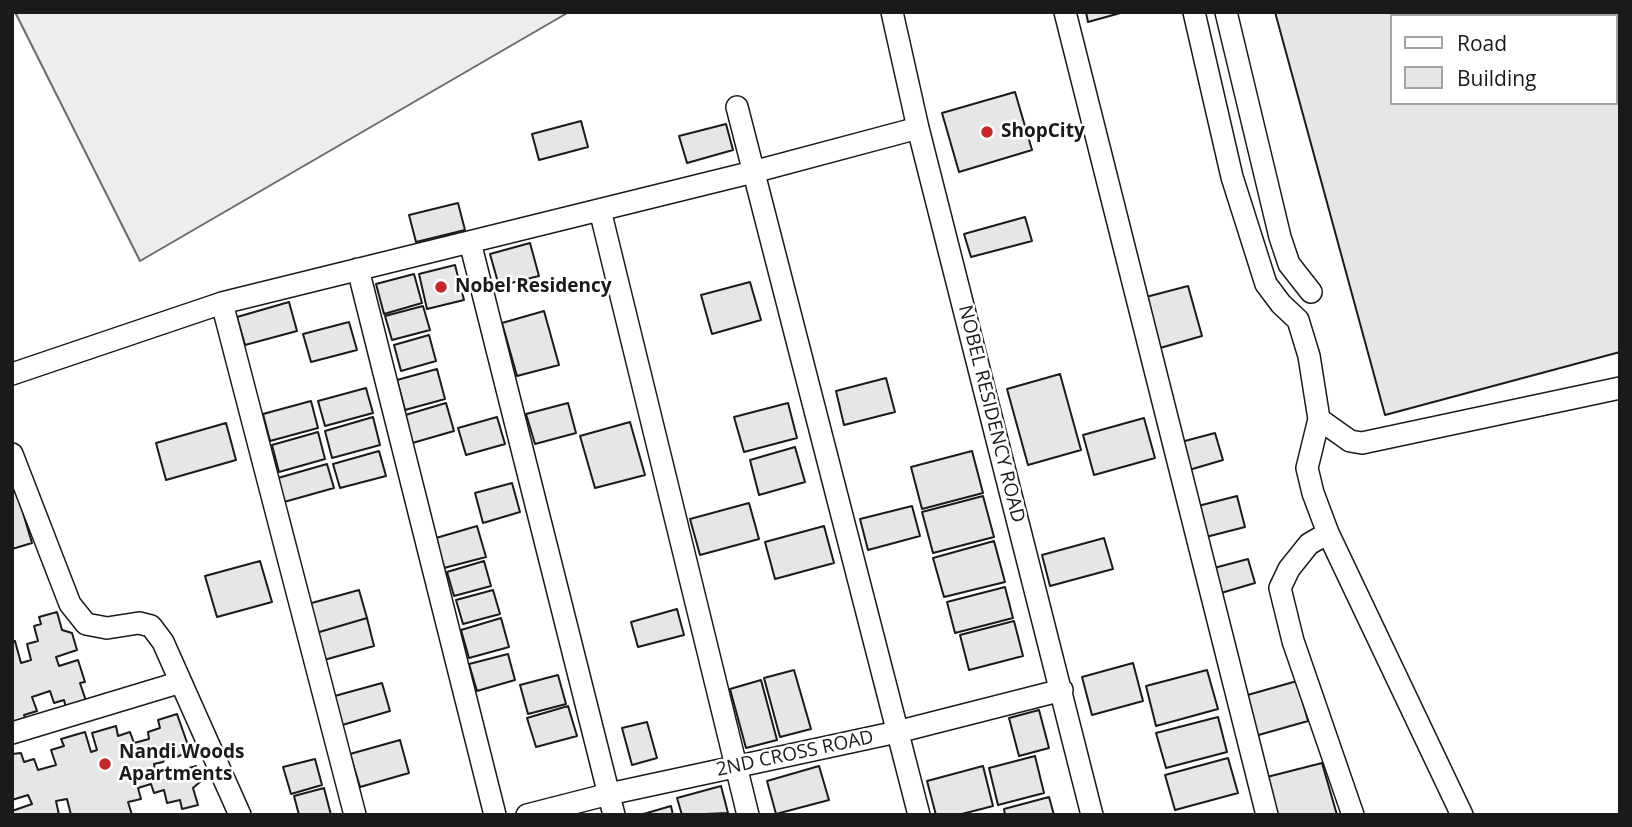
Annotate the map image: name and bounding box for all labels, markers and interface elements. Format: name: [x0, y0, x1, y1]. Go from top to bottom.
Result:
legend: [1390, 14, 1618, 105]
text: Road: [1457, 29, 1507, 57]
text: Building: [1457, 64, 1536, 92]
place label: ShopCity: [1001, 121, 1085, 143]
marker: ShopCity: [979, 124, 995, 140]
place label: Nobel Residency: [455, 276, 612, 298]
marker: Nobel Residency: [433, 279, 449, 295]
street label: NOBEL RESIDENCY ROAD: [953, 303, 1029, 525]
street label: 2ND CROSS ROAD: [714, 726, 876, 782]
place label: Nandi Woods Apartments: [119, 742, 245, 786]
marker: Nandi Woods Apartments: [97, 756, 113, 772]

